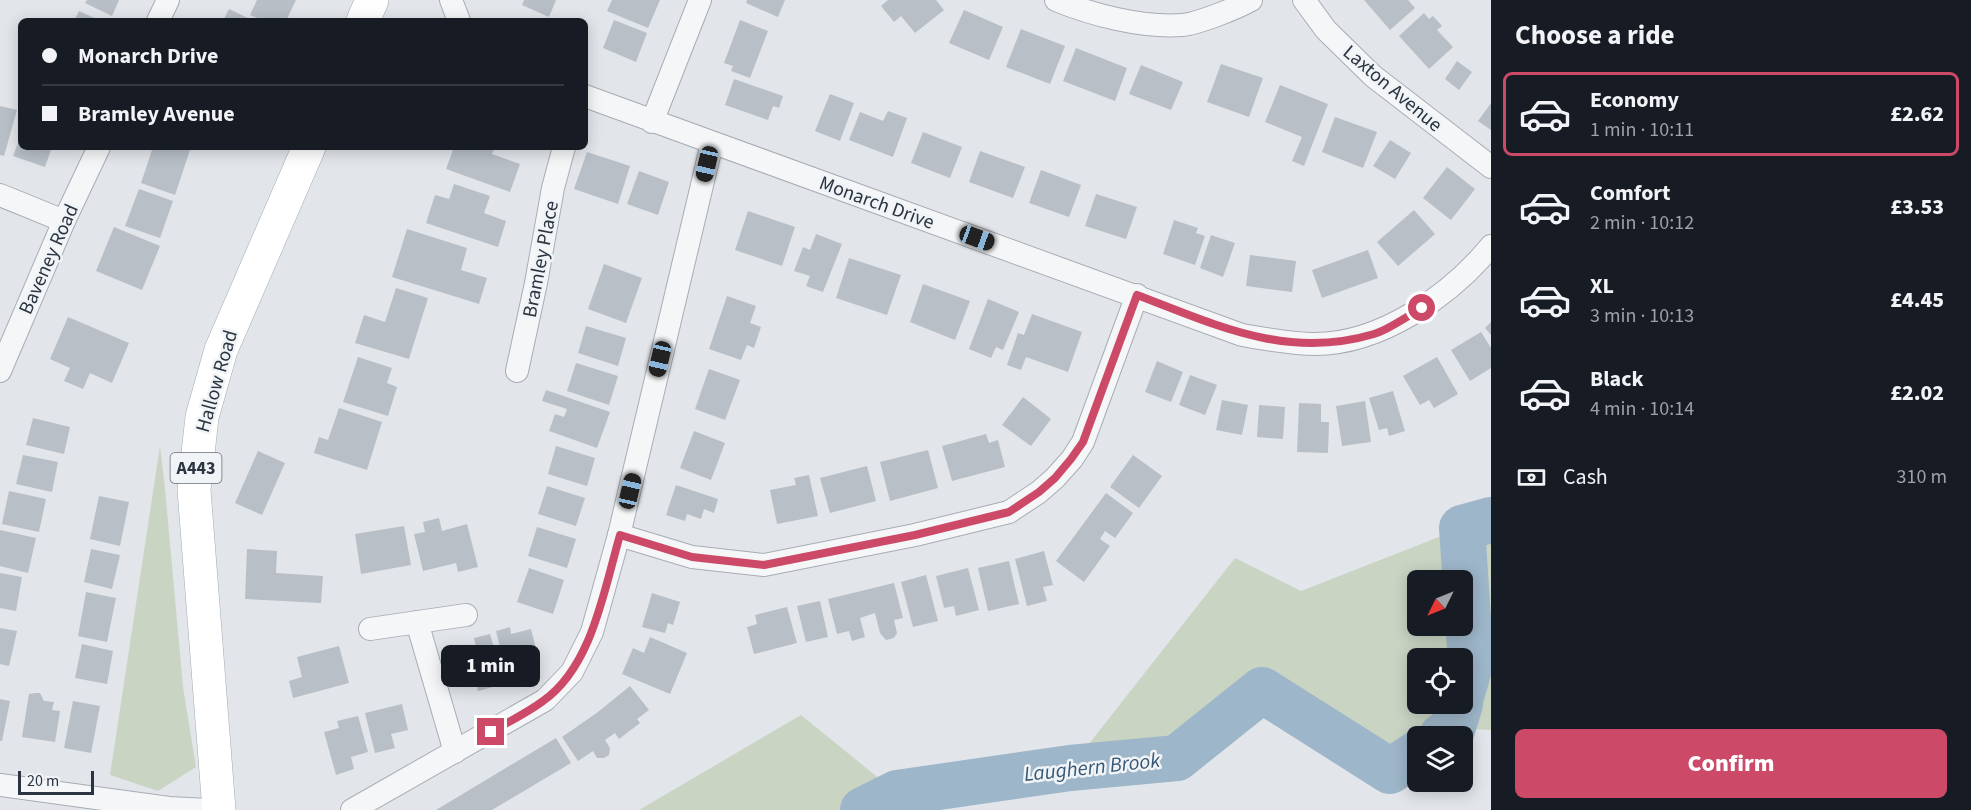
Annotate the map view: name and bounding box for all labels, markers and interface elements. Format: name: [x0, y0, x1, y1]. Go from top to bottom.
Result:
text: Choose a ride: [1515, 16, 1675, 55]
street label: Laxton Avenue: [1337, 39, 1448, 139]
text: Monarch Drive: [78, 40, 218, 72]
text: Economy: [1590, 84, 1679, 116]
icon: car: [1518, 87, 1572, 141]
text: Bramley Avenue: [78, 98, 235, 130]
text: £2.62: [1890, 98, 1944, 130]
text: 1 min · 10:11: [1590, 116, 1694, 144]
car: [694, 144, 720, 184]
street label: Monarch Drive: [815, 169, 938, 237]
text: Comfort: [1590, 177, 1671, 209]
icon: car: [1518, 180, 1572, 234]
text: £3.53: [1890, 191, 1944, 223]
street label: Bramley Place: [516, 198, 566, 320]
street label: Baveney Road: [12, 200, 86, 319]
text: 2 min · 10:12: [1590, 209, 1694, 237]
car: [957, 223, 997, 253]
text: XL: [1590, 270, 1614, 302]
icon: car: [1518, 273, 1572, 327]
text: £4.45: [1890, 284, 1944, 316]
route start: [1408, 294, 1435, 321]
text: 3 min · 10:13: [1590, 302, 1694, 330]
street label: Hallow Road: [189, 327, 245, 436]
car: [647, 339, 673, 379]
text: Black: [1590, 363, 1644, 395]
icon: car: [1518, 366, 1572, 420]
text: £2.02: [1890, 377, 1944, 409]
text: 4 min · 10:14: [1590, 395, 1694, 423]
road number: A443: [170, 453, 222, 483]
icon: cash: [1515, 461, 1548, 494]
text: Cash: [1563, 461, 1608, 493]
text: 310 m: [1897, 463, 1947, 491]
car: [617, 471, 643, 511]
north arrow: [1407, 570, 1473, 636]
map controls: [1407, 570, 1473, 792]
callout: 1 min: [442, 645, 540, 687]
button: locate: [1407, 648, 1473, 714]
text: 1 min: [466, 652, 515, 680]
route end: [477, 718, 504, 745]
button: layers: [1407, 726, 1473, 792]
button: Confirm: [1515, 729, 1947, 798]
water label: Laughern Brook: [1022, 745, 1163, 789]
scale bar: [18, 768, 94, 796]
text: 20 m: [27, 770, 59, 792]

